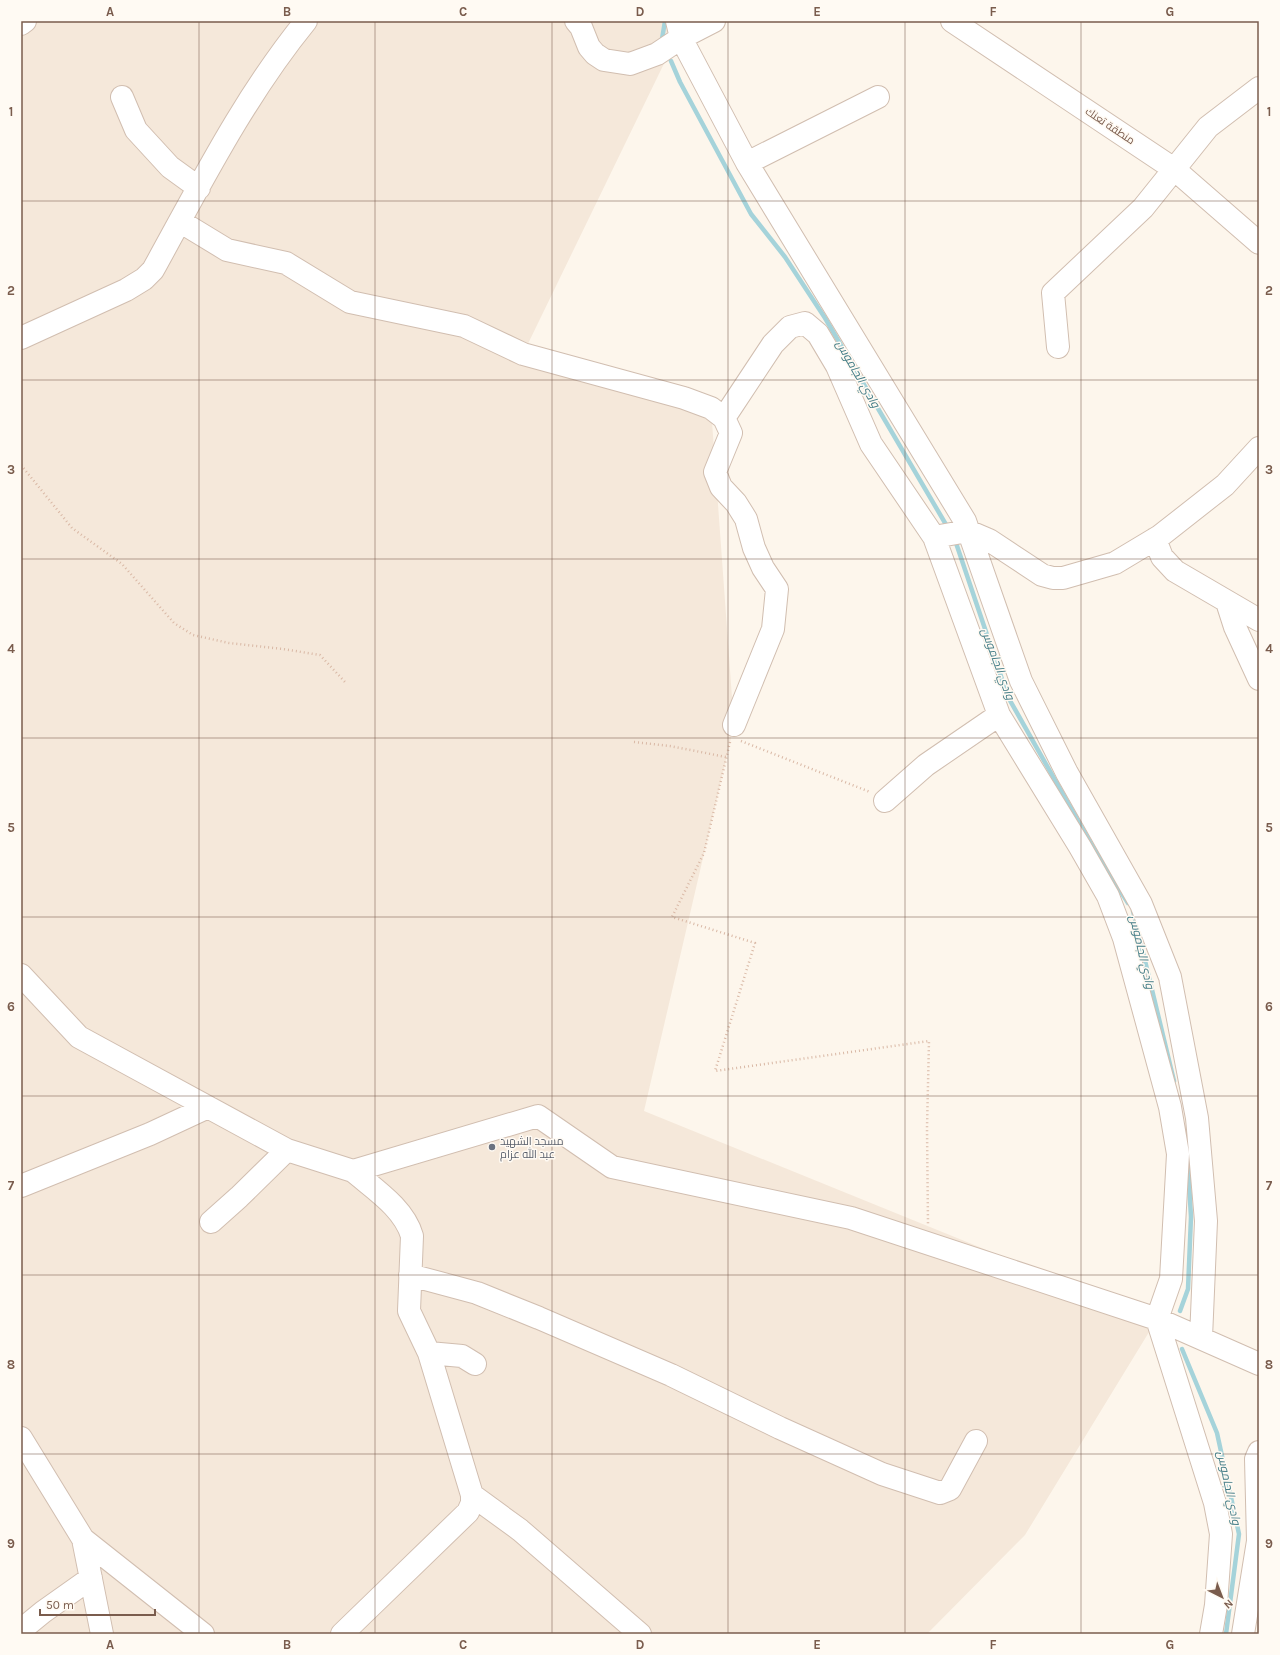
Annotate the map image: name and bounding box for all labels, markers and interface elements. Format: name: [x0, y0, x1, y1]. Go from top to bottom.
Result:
text: A: [106, 4, 114, 19]
text: B: [283, 4, 291, 19]
text: C: [459, 4, 467, 19]
text: D: [636, 4, 645, 19]
text: E: [813, 4, 821, 19]
text: F: [989, 4, 997, 19]
text: G: [1166, 4, 1174, 19]
text: 1: [9, 104, 13, 119]
text: 1: [1267, 104, 1271, 119]
street label: منطقة تعنك: [1083, 105, 1137, 147]
text: 2: [7, 283, 15, 298]
text: 2: [1265, 283, 1273, 298]
water label: وادي الجاموس: [830, 338, 884, 413]
text: 3: [7, 462, 15, 477]
text: 3: [1265, 462, 1273, 477]
water label: وادي الجاموس: [976, 626, 1018, 704]
text: 4: [7, 641, 15, 656]
text: 4: [1265, 641, 1273, 656]
text: 5: [7, 820, 15, 835]
text: 5: [1265, 820, 1273, 835]
water label: وادي الجاموس: [1124, 914, 1158, 992]
text: 6: [7, 999, 15, 1014]
text: 6: [1265, 999, 1273, 1014]
place label: مسجد الشهيد عبد الله عزام: [500, 1135, 563, 1162]
marker: مسجد الشهيد عبد الله عزام: [487, 1142, 497, 1152]
text: 7: [8, 1178, 15, 1193]
text: 7: [1266, 1178, 1273, 1193]
text: 8: [7, 1357, 15, 1372]
text: 8: [1265, 1357, 1273, 1372]
water label: وادي الجاموس: [1211, 1450, 1244, 1528]
text: 9: [7, 1536, 15, 1551]
text: 9: [1265, 1536, 1273, 1551]
north arrow: [1202, 1577, 1242, 1617]
scale bar: [40, 1591, 155, 1617]
text: N: [1221, 1597, 1236, 1612]
text: 50 m: [46, 1598, 74, 1612]
text: A: [106, 1637, 114, 1652]
text: B: [283, 1637, 291, 1652]
text: C: [459, 1637, 467, 1652]
text: D: [636, 1637, 645, 1652]
text: E: [813, 1637, 821, 1652]
text: F: [989, 1637, 997, 1652]
text: G: [1166, 1637, 1174, 1652]

